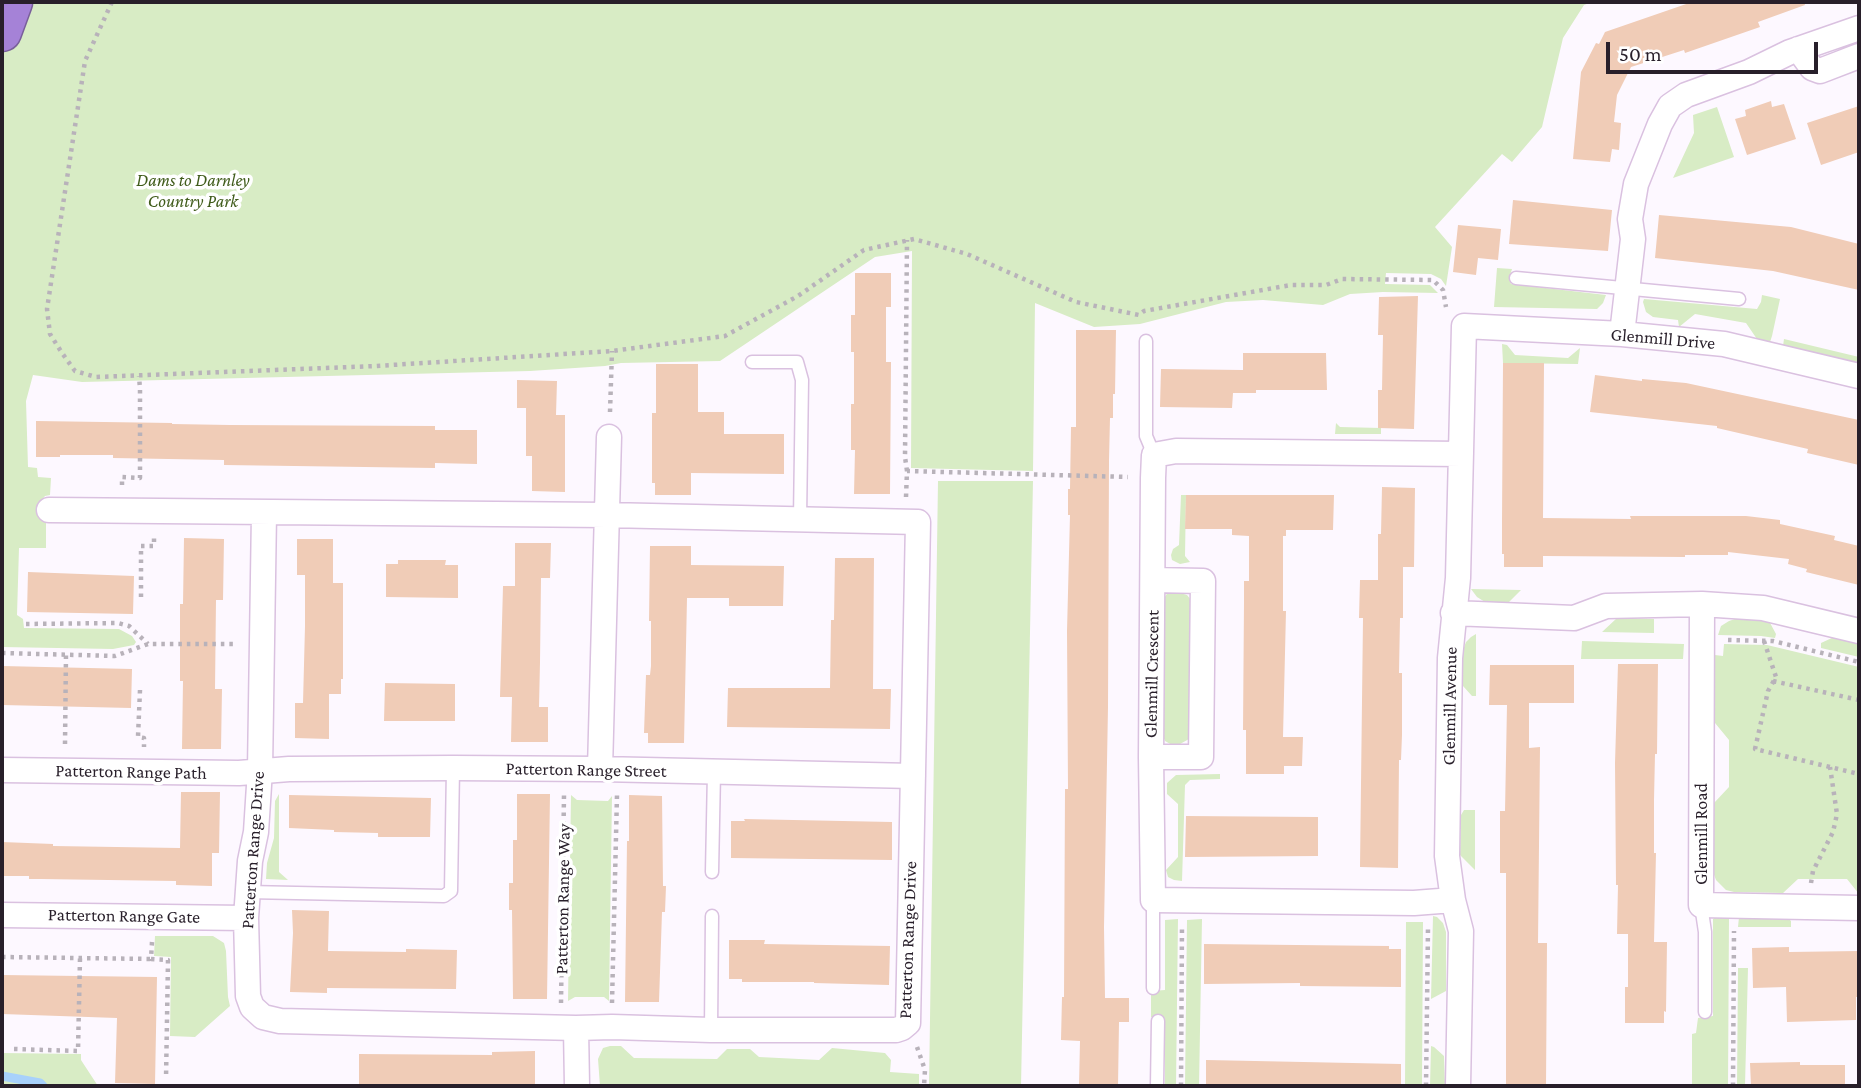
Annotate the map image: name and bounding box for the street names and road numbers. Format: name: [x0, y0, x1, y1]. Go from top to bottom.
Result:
street label: Glenmill Drive: [1610, 324, 1716, 354]
street label: Glenmill Crescent: [1140, 610, 1164, 738]
street label: Glenmill Avenue: [1438, 646, 1462, 766]
street label: Patterton Range Street: [505, 758, 667, 782]
street label: Patterton Range Path: [55, 760, 207, 784]
street label: Patterton Range Drive: [237, 770, 269, 930]
street label: Glenmill Road: [1690, 783, 1712, 885]
street label: Patterton Range Way: [551, 823, 575, 975]
street label: Patterton Range Drive: [894, 861, 922, 1019]
street label: Patterton Range Gate: [48, 904, 200, 928]

